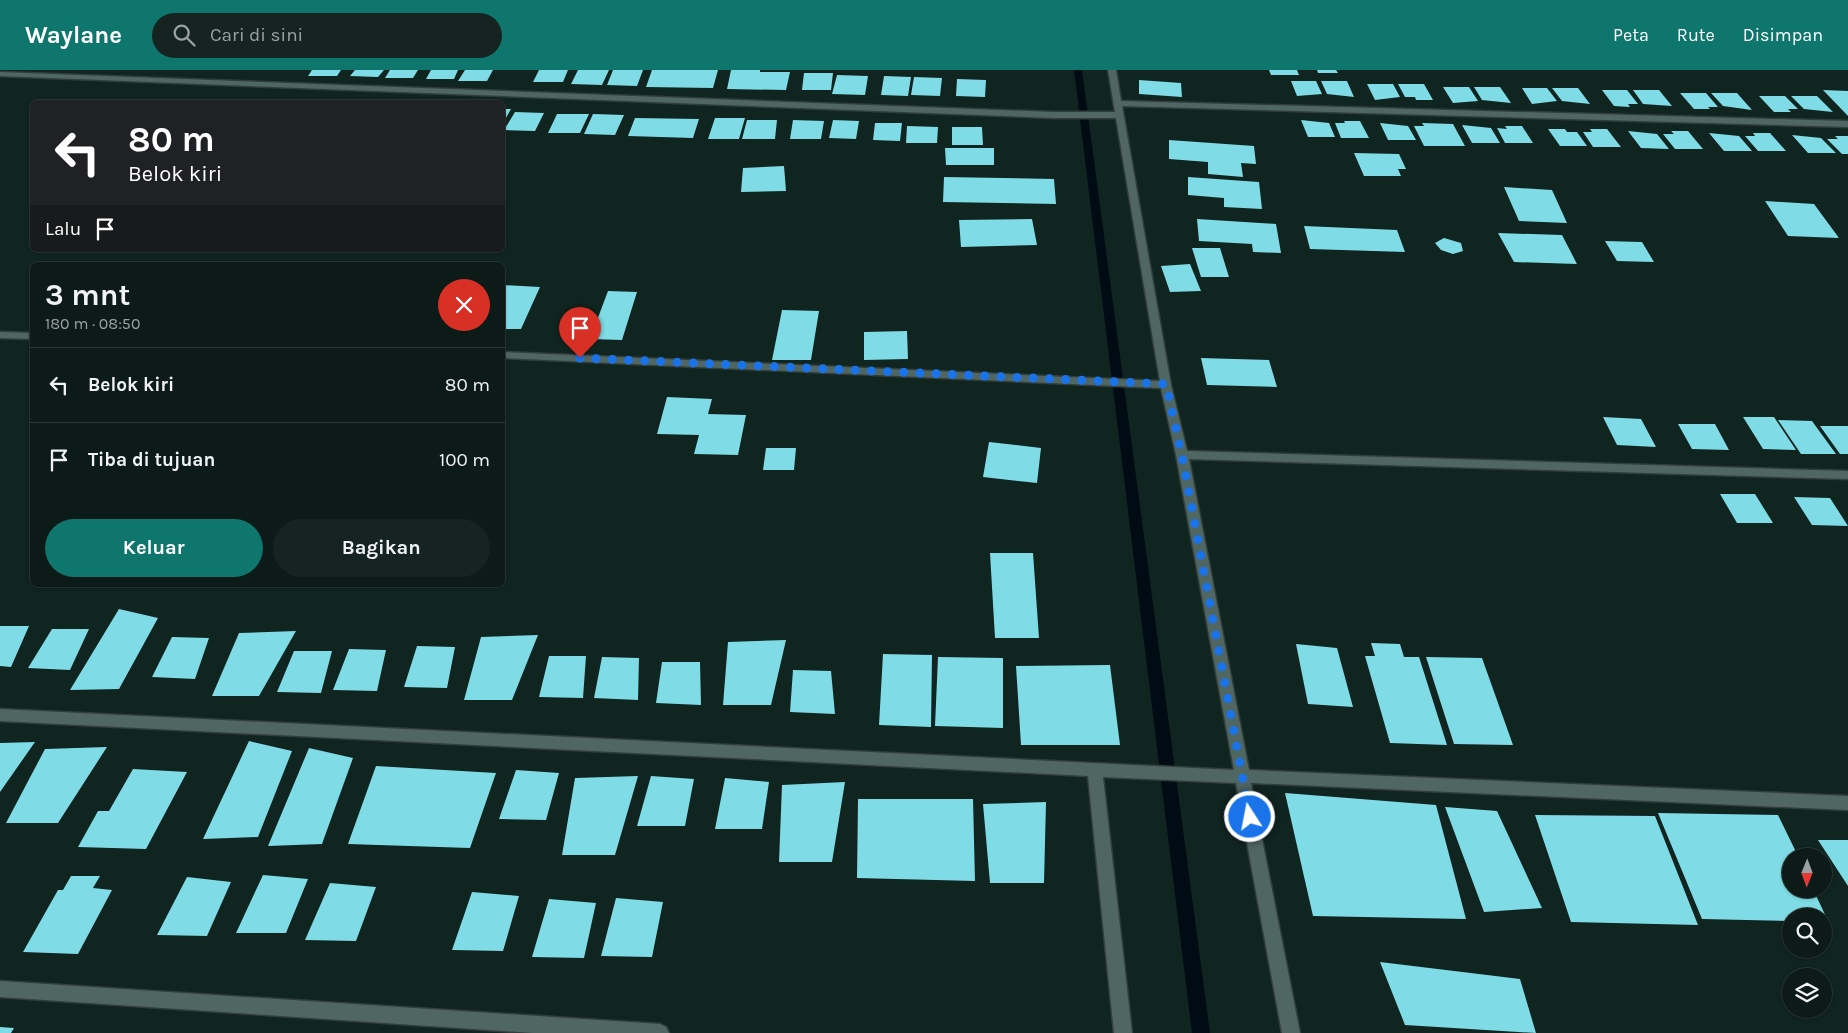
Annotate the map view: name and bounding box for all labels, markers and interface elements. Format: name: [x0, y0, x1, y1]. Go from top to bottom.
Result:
search box: [152, 13, 502, 58]
text: Waylane: [25, 21, 122, 49]
icon: search: [170, 21, 198, 49]
text: Cari di sini: [210, 24, 303, 46]
text: Peta: [1613, 24, 1649, 46]
text: Rute: [1677, 24, 1715, 46]
text: Disimpan: [1743, 24, 1823, 46]
text: 80 m: [128, 119, 215, 160]
icon: left: [45, 120, 110, 185]
text: Belok kiri: [128, 161, 222, 187]
icon: arrive: [91, 215, 119, 243]
text: Lalu: [45, 218, 81, 240]
text: 3 mnt: [45, 277, 130, 313]
button: close: [438, 279, 490, 331]
pin: [559, 307, 601, 358]
text: 180 m · 08:50: [45, 314, 140, 333]
icon: arrive: [566, 314, 594, 342]
icon: left: [45, 371, 73, 399]
text: Belok kiri: [88, 374, 174, 396]
text: 80 m: [445, 374, 490, 396]
icon: arrive: [45, 446, 73, 474]
text: Tiba di tujuan: [88, 449, 215, 471]
text: 100 m: [439, 449, 490, 471]
button: Keluar: [45, 519, 263, 577]
button: Bagikan: [273, 519, 490, 577]
position arrow: [1223, 790, 1275, 842]
north arrow: [1782, 848, 1832, 898]
map controls: [1782, 848, 1832, 1018]
button: search: [1782, 908, 1832, 958]
button: layers: [1782, 968, 1832, 1018]

